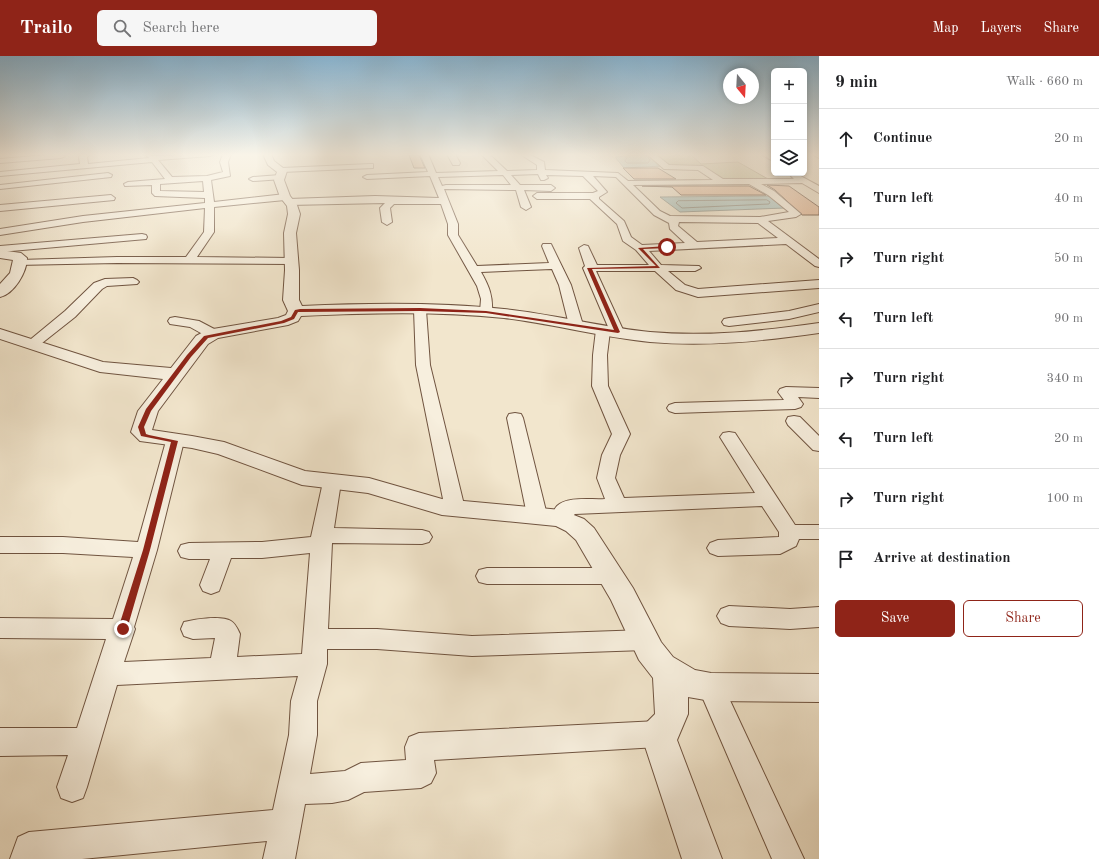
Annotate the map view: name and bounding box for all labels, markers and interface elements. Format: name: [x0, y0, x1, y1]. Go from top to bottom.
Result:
search box: [97, 10, 377, 46]
icon: search: [111, 17, 133, 39]
text: Trailo: [20, 19, 73, 38]
text: Search here: [143, 21, 219, 36]
text: Map: [933, 21, 959, 35]
text: Layers: [981, 21, 1022, 35]
text: Share: [1044, 21, 1079, 35]
north arrow: [723, 68, 759, 104]
map controls: [771, 68, 807, 176]
button: +: [771, 68, 807, 104]
text: 9 min: [835, 74, 878, 91]
text: Walk · 660 m: [1006, 75, 1083, 88]
button: −: [771, 104, 807, 140]
icon: ahead: [835, 128, 857, 150]
text: Continue: [873, 131, 932, 146]
text: 20 m: [1054, 132, 1083, 145]
button: layers: [771, 140, 807, 176]
icon: left: [835, 188, 857, 210]
text: Turn left: [873, 191, 933, 206]
text: 40 m: [1054, 192, 1083, 205]
route start: [658, 238, 676, 256]
icon: right: [835, 248, 857, 270]
text: Turn right: [873, 251, 944, 266]
text: 50 m: [1054, 252, 1083, 265]
icon: left: [835, 308, 857, 330]
text: Turn left: [873, 311, 933, 326]
text: 90 m: [1054, 312, 1083, 325]
icon: right: [835, 368, 857, 390]
text: Turn right: [873, 371, 944, 386]
text: 340 m: [1046, 372, 1083, 385]
icon: left: [835, 428, 857, 450]
text: Turn left: [873, 431, 933, 446]
text: 20 m: [1054, 432, 1083, 445]
icon: right: [835, 488, 857, 510]
text: Turn right: [873, 491, 944, 506]
text: 100 m: [1046, 492, 1083, 505]
icon: arrive: [835, 548, 857, 570]
text: Arrive at destination: [873, 551, 1011, 566]
button: Save: [835, 600, 955, 637]
button: Share: [963, 600, 1083, 637]
route end: [114, 620, 132, 638]

